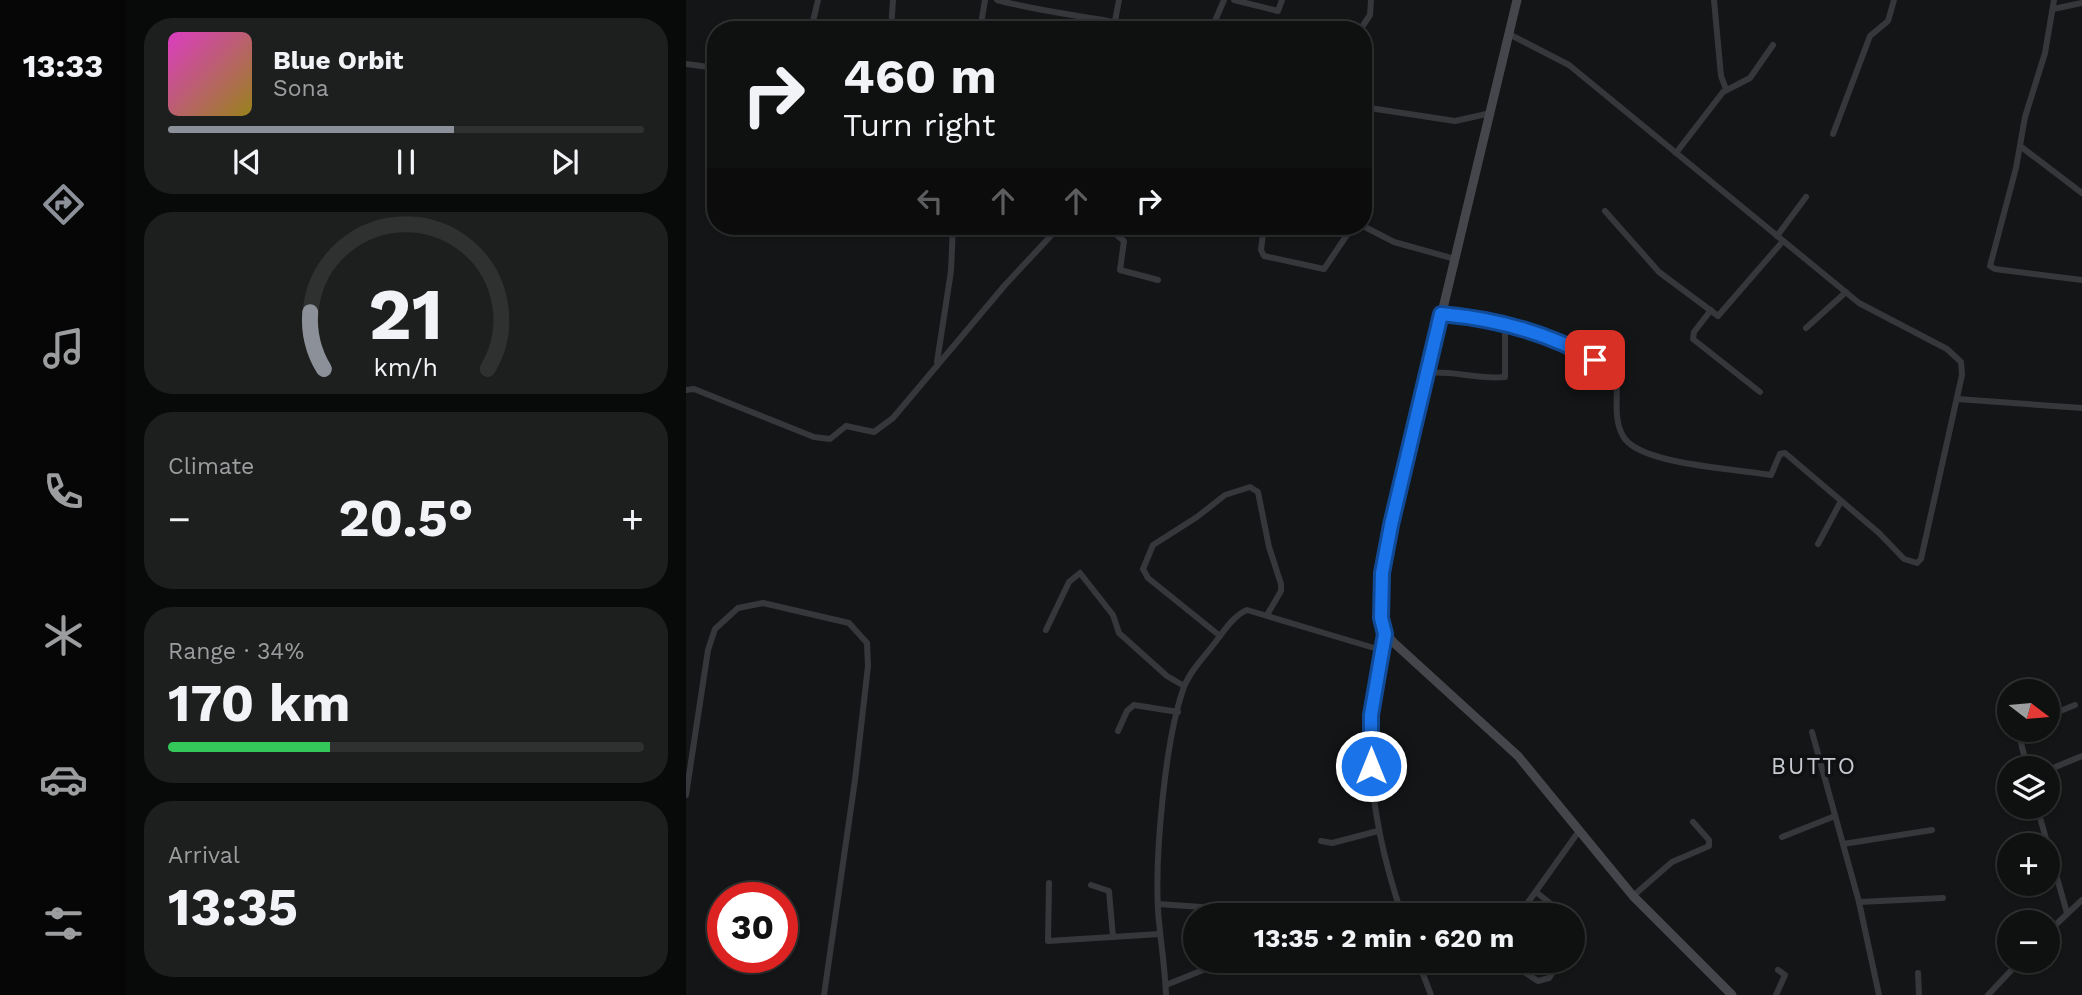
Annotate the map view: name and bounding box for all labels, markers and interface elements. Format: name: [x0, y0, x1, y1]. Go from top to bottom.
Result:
text: Blue Orbit: [273, 45, 403, 75]
text: 13:33: [23, 47, 103, 85]
text: 460 m: [843, 47, 997, 105]
icon: right: [728, 49, 819, 140]
text: Sona: [273, 75, 329, 102]
text: Turn right: [843, 106, 995, 144]
icon: previous: [228, 143, 266, 181]
icon: pause: [387, 143, 425, 181]
icon: next: [546, 143, 584, 181]
icon: directions: [39, 180, 88, 229]
icon: left: [911, 182, 949, 220]
icon: ahead: [984, 182, 1022, 220]
icon: ahead: [1057, 182, 1095, 220]
icon: right: [1130, 182, 1168, 220]
text: 21: [369, 272, 443, 358]
icon: music: [39, 324, 88, 373]
pin: [1565, 330, 1625, 390]
icon: arrive: [1576, 341, 1614, 379]
text: km/h: [374, 353, 438, 382]
text: Climate: [168, 453, 254, 480]
icon: phone: [39, 467, 88, 516]
text: 20.5°: [338, 488, 474, 549]
text: −: [168, 497, 191, 541]
text: +: [621, 497, 644, 541]
icon: climate: [39, 611, 88, 660]
text: Range · 34%: [168, 638, 304, 665]
text: 170 km: [168, 673, 350, 734]
north arrow: [1997, 679, 2060, 742]
map controls: [1997, 679, 2060, 973]
position arrow: [1334, 729, 1408, 803]
district label: BUTTO: [1771, 753, 1857, 780]
icon: car: [39, 755, 88, 804]
button: layers: [1997, 756, 2060, 819]
button: +: [1997, 833, 2060, 896]
text: Arrival: [168, 842, 240, 869]
text: 13:35: [168, 877, 298, 938]
speed limit sign: 30: [707, 882, 798, 973]
icon: filters: [39, 899, 88, 948]
button: −: [1997, 910, 2060, 973]
text: 13:35 · 2 min · 620 m: [1254, 923, 1514, 953]

